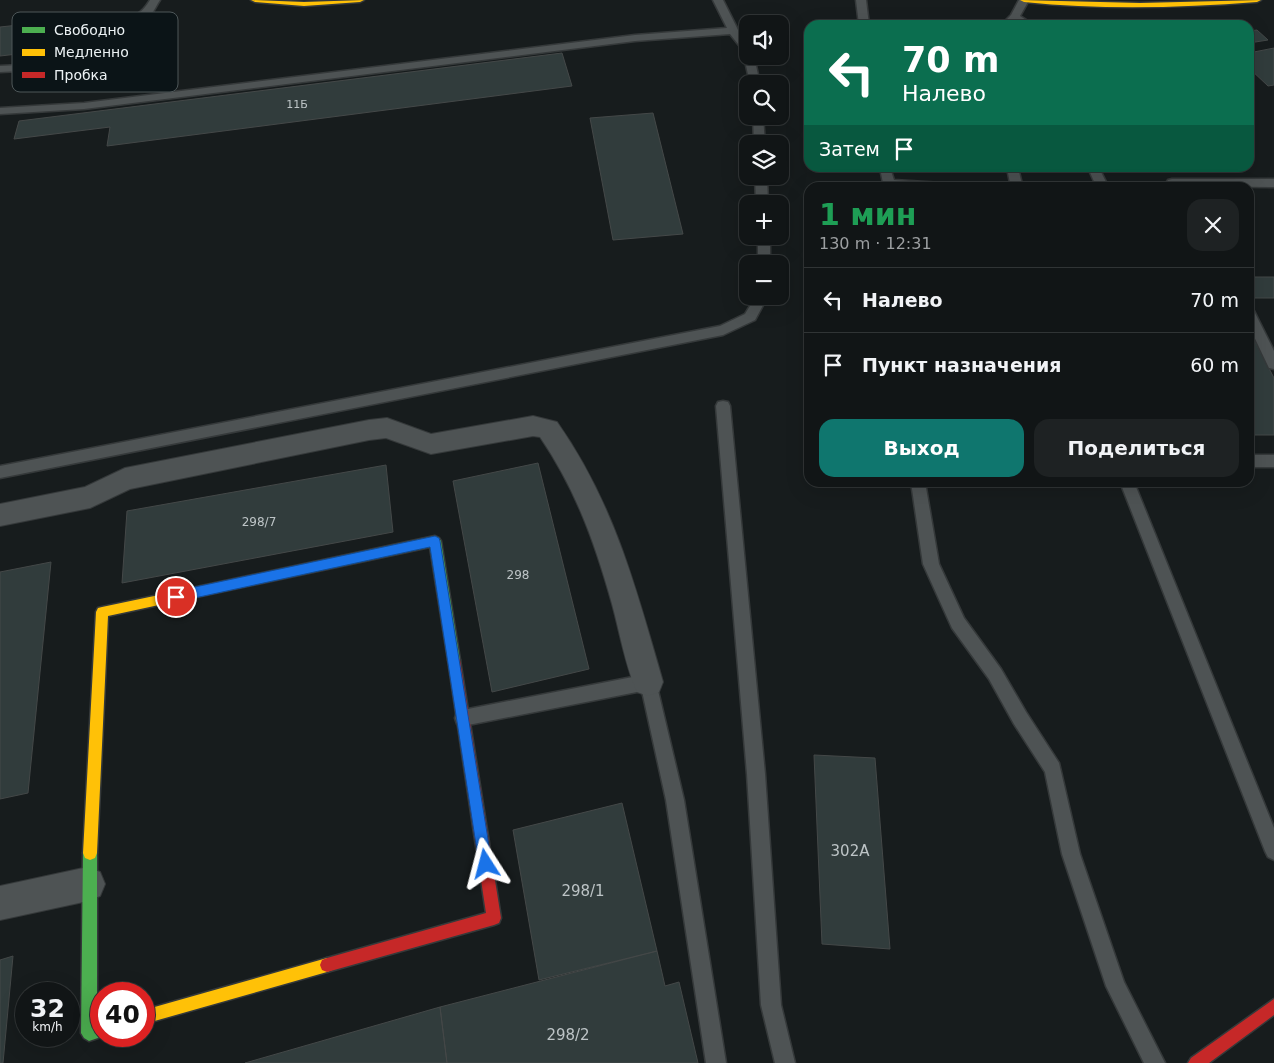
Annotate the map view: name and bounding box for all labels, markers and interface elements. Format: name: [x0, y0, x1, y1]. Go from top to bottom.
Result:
legend: [12, 12, 178, 92]
map controls: [739, 15, 789, 305]
button: sound: [739, 15, 789, 65]
text: Свободно: [54, 22, 125, 38]
icon: left: [819, 40, 884, 105]
text: 70 m: [902, 40, 999, 80]
text: Медленно: [54, 44, 129, 60]
text: Пробка: [54, 67, 108, 83]
button: search: [739, 75, 789, 125]
text: Налево: [902, 81, 986, 106]
house number: 11Б: [286, 98, 308, 111]
button: layers: [739, 135, 789, 185]
icon: arrive: [890, 135, 918, 163]
text: Затем: [819, 138, 880, 160]
button: +: [739, 195, 789, 245]
text: 1 мин: [819, 197, 917, 232]
button: close: [1187, 199, 1239, 251]
text: 130 m · 12:31: [819, 234, 932, 253]
button: −: [739, 255, 789, 305]
icon: left: [819, 286, 847, 314]
text: Налево: [862, 289, 943, 311]
text: 70 m: [1190, 289, 1239, 311]
icon: arrive: [819, 351, 847, 379]
text: Пункт назначения: [862, 354, 1061, 376]
text: 60 m: [1190, 354, 1239, 376]
button: Выход: [819, 419, 1024, 477]
button: Поделиться: [1034, 419, 1239, 477]
house number: 298/7: [242, 515, 276, 529]
house number: 298: [507, 568, 529, 582]
pin: [155, 576, 197, 618]
icon: arrive: [162, 583, 190, 611]
position arrow: [459, 837, 511, 889]
house number: 302А: [831, 842, 870, 860]
house number: 298/1: [561, 882, 605, 900]
speed limit sign: 40: [90, 982, 155, 1047]
text: 32: [30, 994, 65, 1023]
text: km/h: [32, 1020, 63, 1034]
house number: 298/2: [546, 1026, 590, 1044]

